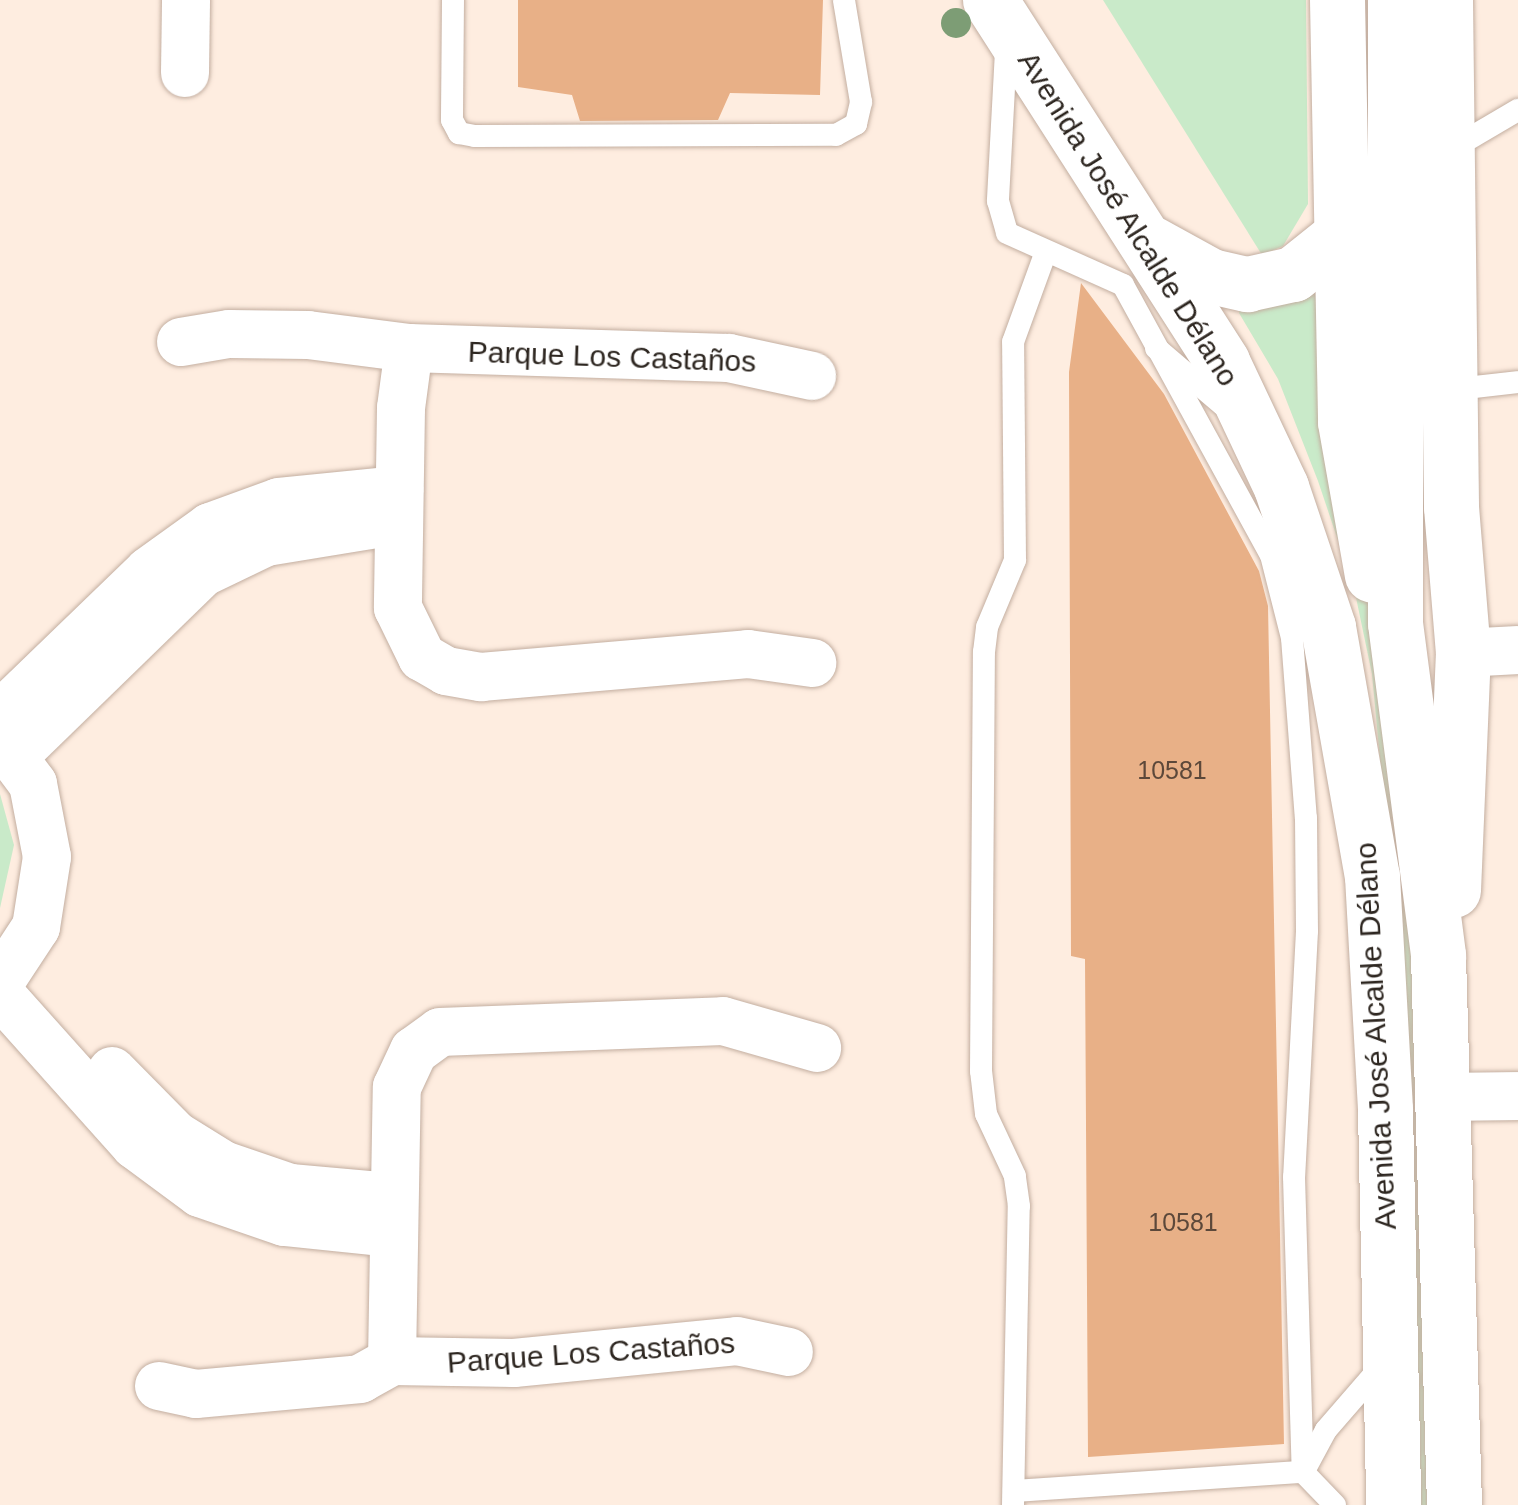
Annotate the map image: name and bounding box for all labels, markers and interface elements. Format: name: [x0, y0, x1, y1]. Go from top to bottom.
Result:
street label: Avenida José Alcalde Délano: [1009, 44, 1247, 394]
street label: Parque Los Castaños: [467, 334, 757, 380]
house number: 10581: [1137, 755, 1207, 785]
street label: Avenida José Alcalde Délano: [1348, 840, 1404, 1232]
house number: 10581: [1148, 1207, 1218, 1237]
street label: Parque Los Castaños: [446, 1325, 736, 1381]

